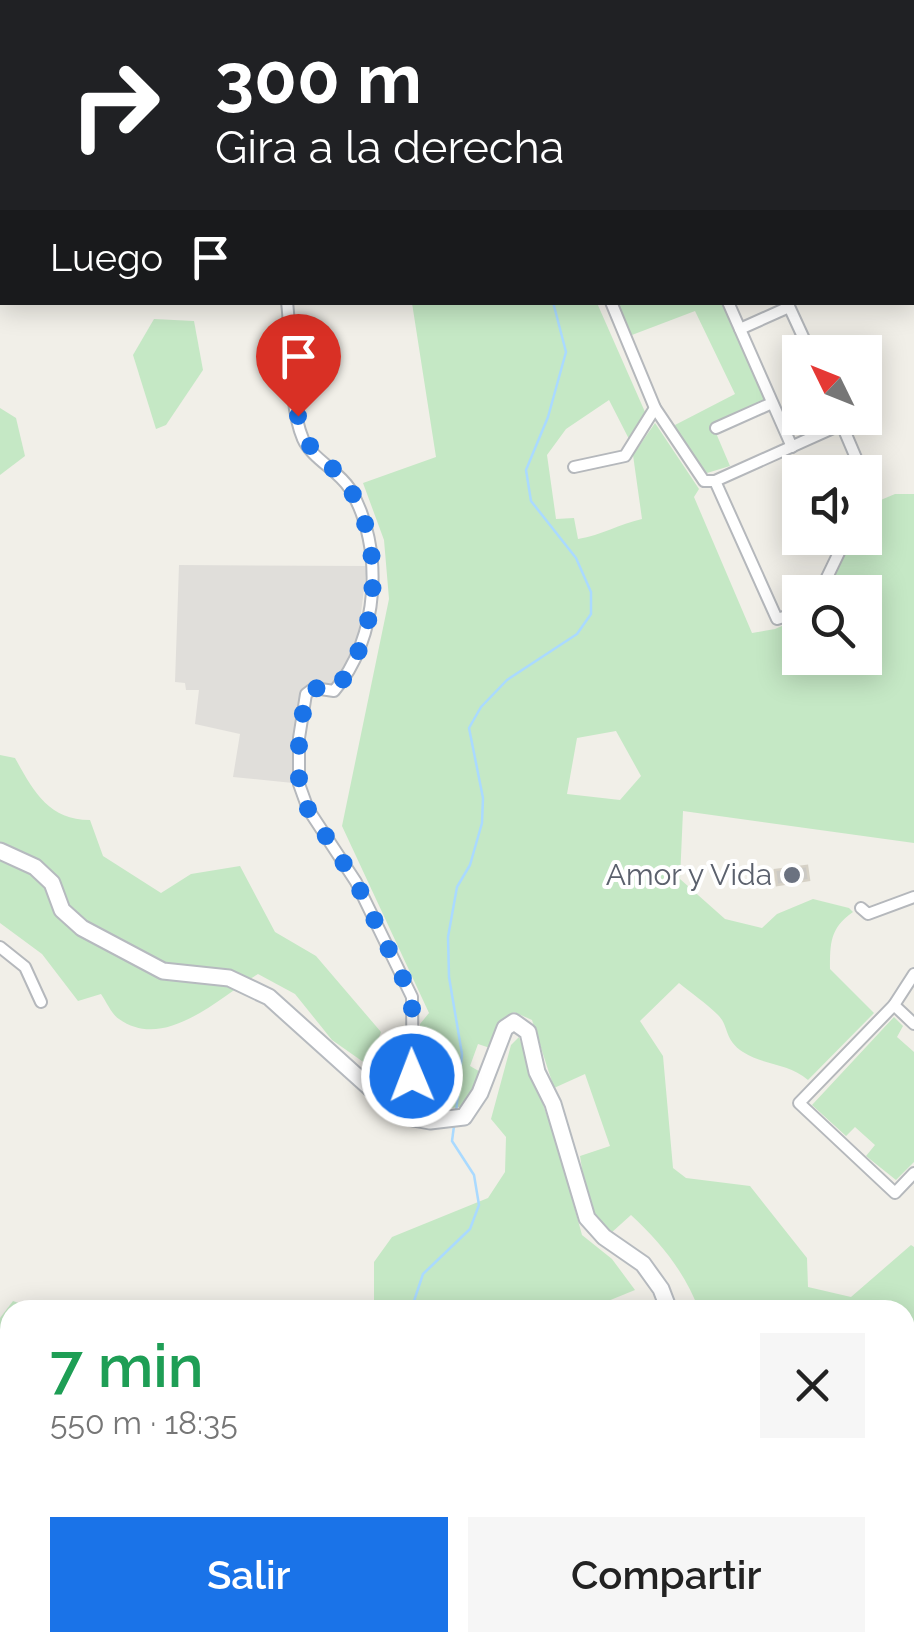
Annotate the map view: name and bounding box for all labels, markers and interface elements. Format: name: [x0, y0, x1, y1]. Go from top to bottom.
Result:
text: 300 m: [215, 37, 422, 119]
icon: right: [50, 40, 180, 170]
text: Gira a la derecha: [215, 121, 564, 174]
icon: arrive: [183, 230, 238, 285]
text: Luego: [50, 235, 163, 280]
pin: [256, 314, 341, 417]
icon: arrive: [271, 329, 326, 384]
north arrow: [782, 335, 882, 435]
map controls: [782, 335, 882, 675]
button: sound: [782, 455, 882, 555]
button: search: [782, 575, 882, 675]
place label: Amor y Vida: [606, 857, 772, 892]
marker: Amor y Vida: [781, 864, 803, 886]
position arrow: [360, 1024, 464, 1128]
text: 7 min: [50, 1331, 204, 1401]
button: close: [760, 1333, 865, 1438]
text: 550 m · 18:35: [50, 1404, 238, 1441]
button: Salir: [50, 1517, 448, 1632]
button: Compartir: [468, 1517, 865, 1632]

